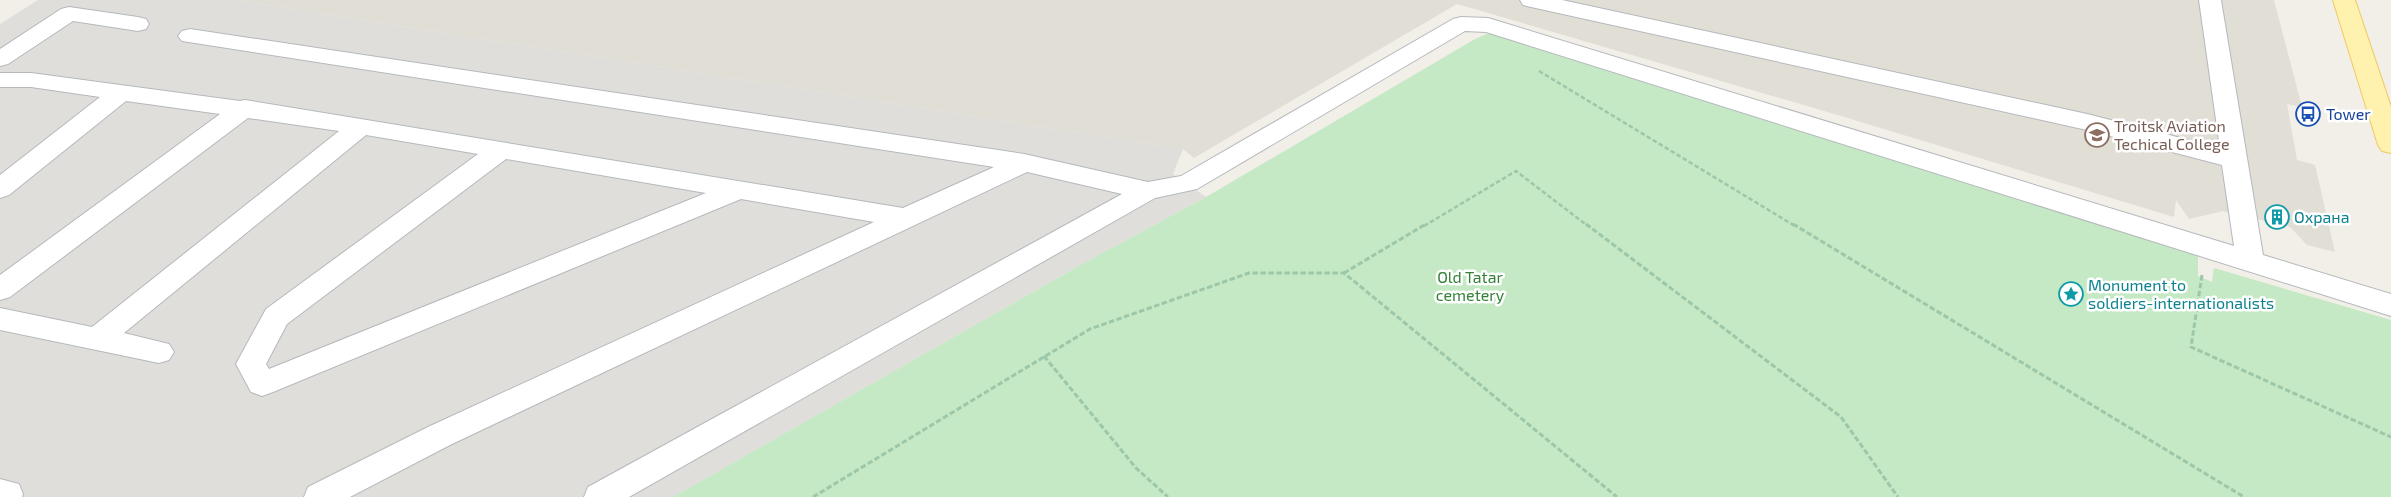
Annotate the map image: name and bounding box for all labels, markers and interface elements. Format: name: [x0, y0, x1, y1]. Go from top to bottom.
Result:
bus stop icon: Tower: [2295, 101, 2321, 127]
place label: Tower: [2326, 104, 2371, 123]
place label: Troitsk Aviation Techical College: [2114, 116, 2229, 153]
school or university icon: Troitsk Aviation Techical College: [2084, 122, 2110, 148]
building icon: Охрана: [2264, 204, 2290, 230]
place label: Охрана: [2294, 207, 2350, 226]
park label: Old Tatar cemetery: [1436, 267, 1505, 304]
place label: Monument to soldiers-internationalists: [2088, 275, 2274, 312]
place icon: Monument to soldiers-internationalists: [2058, 281, 2084, 307]

